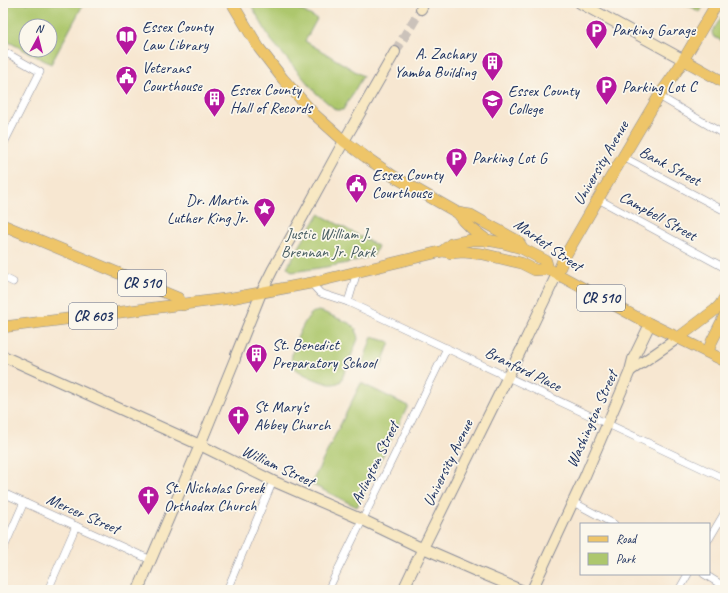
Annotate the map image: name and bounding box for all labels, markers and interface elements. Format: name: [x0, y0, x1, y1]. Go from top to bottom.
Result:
place label: Essex County Law Library: [142, 17, 215, 55]
parking icon: Parking Garage: [584, 17, 610, 50]
north arrow: [18, 18, 58, 58]
place label: Parking Garage: [612, 20, 697, 40]
text: N: [35, 21, 46, 36]
library icon: Essex County Law Library: [114, 23, 140, 56]
place label: A. Zachary Yamba Building: [394, 44, 478, 82]
building icon: A. Zachary Yamba Building: [479, 50, 505, 83]
place label: Veterans Courthouse: [142, 58, 203, 96]
public building icon: Veterans Courthouse: [113, 64, 139, 97]
parking icon: Parking Lot C: [593, 74, 619, 107]
place label: Parking Lot C: [622, 77, 699, 97]
place label: Essex County Hall of Records: [230, 80, 313, 118]
place label: Essex County College: [508, 81, 581, 119]
building icon: Essex County Hall of Records: [202, 86, 228, 119]
school or university icon: Essex County College: [480, 87, 506, 120]
street label: University Avenue: [569, 116, 634, 209]
street label: Bank Street: [636, 141, 706, 191]
parking icon: Parking Lot G: [444, 145, 470, 178]
place label: Parking Lot G: [472, 148, 549, 168]
place label: Essex County Courthouse: [372, 165, 445, 203]
public building icon: Essex County Courthouse: [343, 171, 369, 204]
street label: Campbell Street: [616, 187, 702, 246]
place label: Dr. Martin Luther King Jr.: [167, 190, 249, 228]
place icon: Dr. Martin Luther King Jr.: [251, 196, 277, 229]
street label: Market Street: [510, 214, 588, 277]
park label: Justic William J. Brennan Jr. Park: [281, 224, 376, 262]
road number: CR 510: [118, 270, 166, 296]
road number: CR 510: [577, 285, 625, 311]
road number: CR 603: [69, 303, 117, 329]
place label: St. Benedict Preparatory School: [272, 335, 379, 373]
building icon: St. Benedict Preparatory School: [244, 341, 270, 374]
street label: Branford Place: [482, 342, 566, 397]
street label: Washington Street: [562, 365, 623, 471]
place label: St Mary's Abbey Church: [254, 397, 332, 435]
church icon: St Mary's Abbey Church: [226, 403, 252, 436]
street label: University Avenue: [418, 415, 478, 510]
street label: Arlington Street: [346, 416, 405, 507]
street label: William Street: [239, 441, 320, 493]
place label: St. Nicholas Greek Orthodox Church: [164, 478, 265, 516]
church icon: St. Nicholas Greek Orthodox Church: [136, 484, 162, 517]
street label: Mercer Street: [43, 489, 125, 540]
legend: [580, 523, 710, 575]
text: Road: [616, 531, 638, 547]
text: Park: [616, 551, 637, 567]

